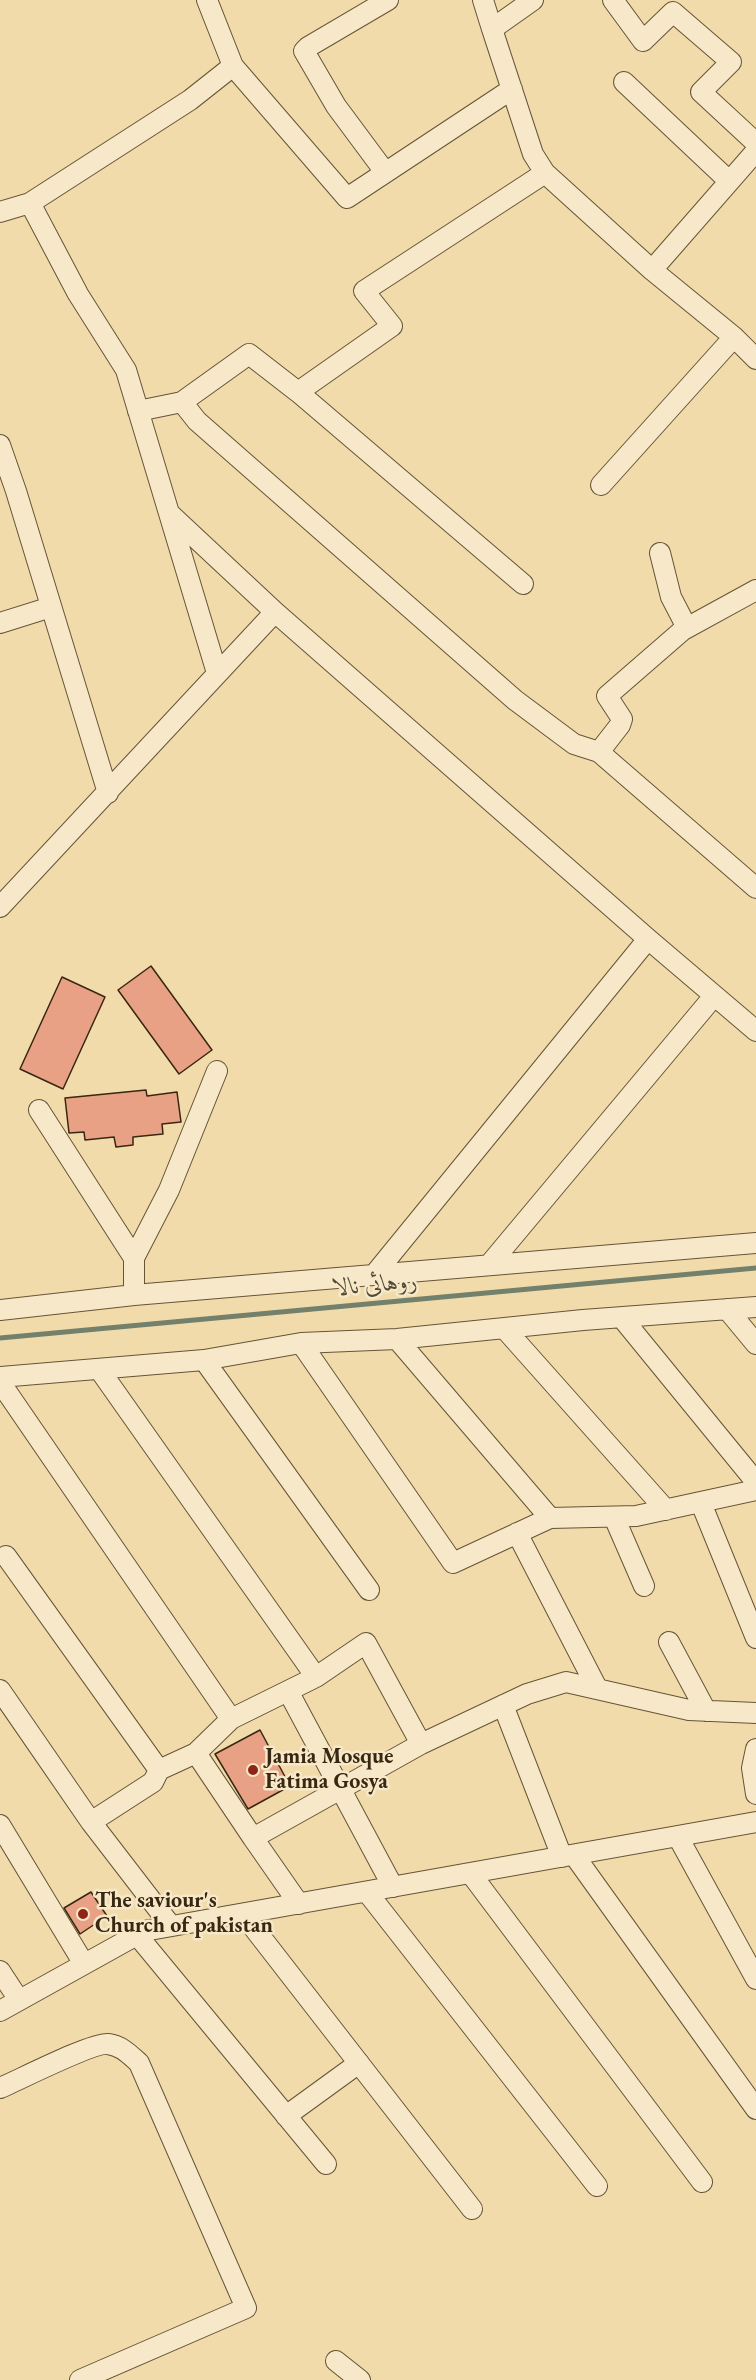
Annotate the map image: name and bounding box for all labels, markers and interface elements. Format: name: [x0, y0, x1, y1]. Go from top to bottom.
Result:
water label: روہائی نالا: [333, 1267, 419, 1303]
place label: Jamia Mosque Fatima Gosya: [265, 1744, 393, 1796]
marker: Jamia Mosque Fatima Gosya: [246, 1763, 260, 1777]
place label: The saviour's Church of pakistan: [95, 1888, 273, 1940]
marker: The saviour's Church of pakistan: [76, 1907, 90, 1921]

